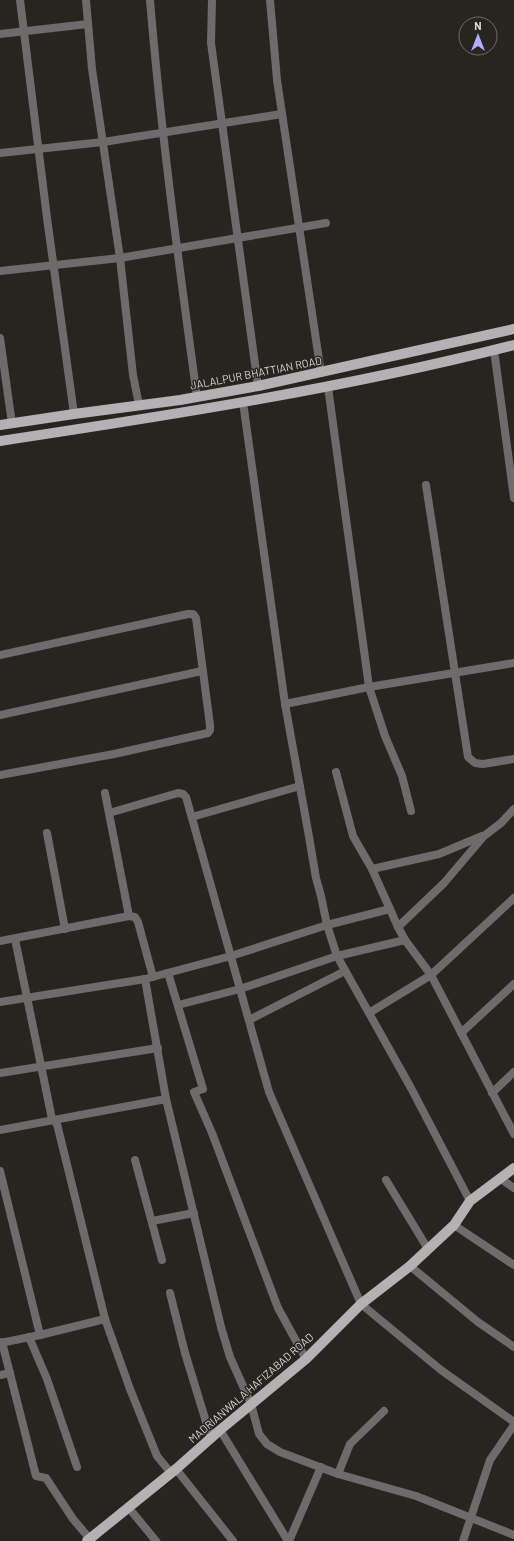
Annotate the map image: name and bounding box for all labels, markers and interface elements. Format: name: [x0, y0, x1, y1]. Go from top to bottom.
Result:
north arrow: [458, 16, 498, 56]
text: N: [474, 19, 482, 32]
street label: JALALPUR BHATTIAN ROAD: [189, 353, 323, 392]
street label: MADRIANWALA HAFIZABAD ROAD: [186, 1330, 316, 1445]

